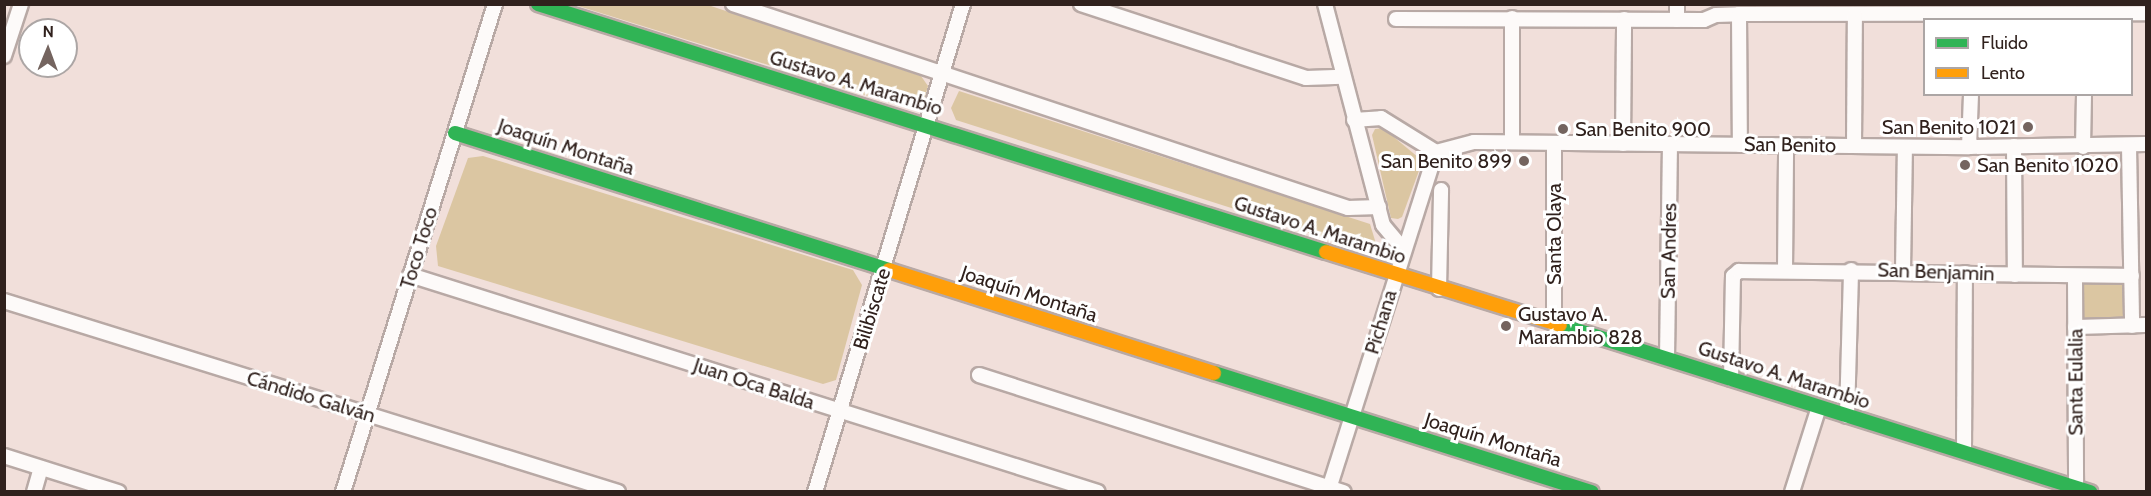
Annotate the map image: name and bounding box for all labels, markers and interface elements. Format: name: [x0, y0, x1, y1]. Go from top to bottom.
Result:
north arrow: [18, 18, 78, 78]
legend: [1923, 18, 2133, 96]
text: N: [42, 22, 54, 41]
text: Fluido: [1981, 32, 2028, 54]
street label: Gustavo A. Marambio: [767, 45, 945, 121]
text: Lento: [1981, 62, 2025, 84]
street label: Joaquín Montaña: [495, 114, 637, 180]
place label: San Benito 1021: [1882, 115, 2016, 139]
place label: San Benito 900: [1575, 117, 1711, 141]
marker: San Benito 1021: [2021, 120, 2035, 134]
marker: San Benito 900: [1556, 122, 1570, 136]
street label: San Benito: [1744, 132, 1836, 158]
place label: San Benito 899: [1380, 149, 1512, 173]
place label: San Benito 1020: [1977, 153, 2119, 177]
marker: San Benito 899: [1517, 154, 1531, 168]
marker: San Benito 1020: [1958, 158, 1972, 172]
street label: Santa Olaya: [1542, 183, 1566, 285]
street label: Gustavo A. Marambio: [1231, 191, 1409, 269]
street label: San Andres: [1656, 203, 1682, 299]
street label: Toco Toco: [395, 204, 443, 292]
street label: San Benjamin: [1877, 258, 1995, 286]
street label: Joaquín Montaña: [958, 261, 1100, 327]
street label: Bilibiscate: [848, 265, 896, 353]
street label: Pichana: [1360, 287, 1402, 357]
place label: Gustavo A. Marambio 828: [1518, 302, 1643, 349]
marker: Gustavo A. Marambio 828: [1499, 319, 1513, 333]
street label: Santa Eulalia: [2064, 328, 2088, 436]
street label: Gustavo A. Marambio: [1695, 336, 1873, 414]
street label: Juan Oca Balda: [690, 353, 818, 415]
street label: Cándido Galván: [244, 366, 378, 428]
street label: Joaquín Montaña: [1422, 408, 1564, 472]

